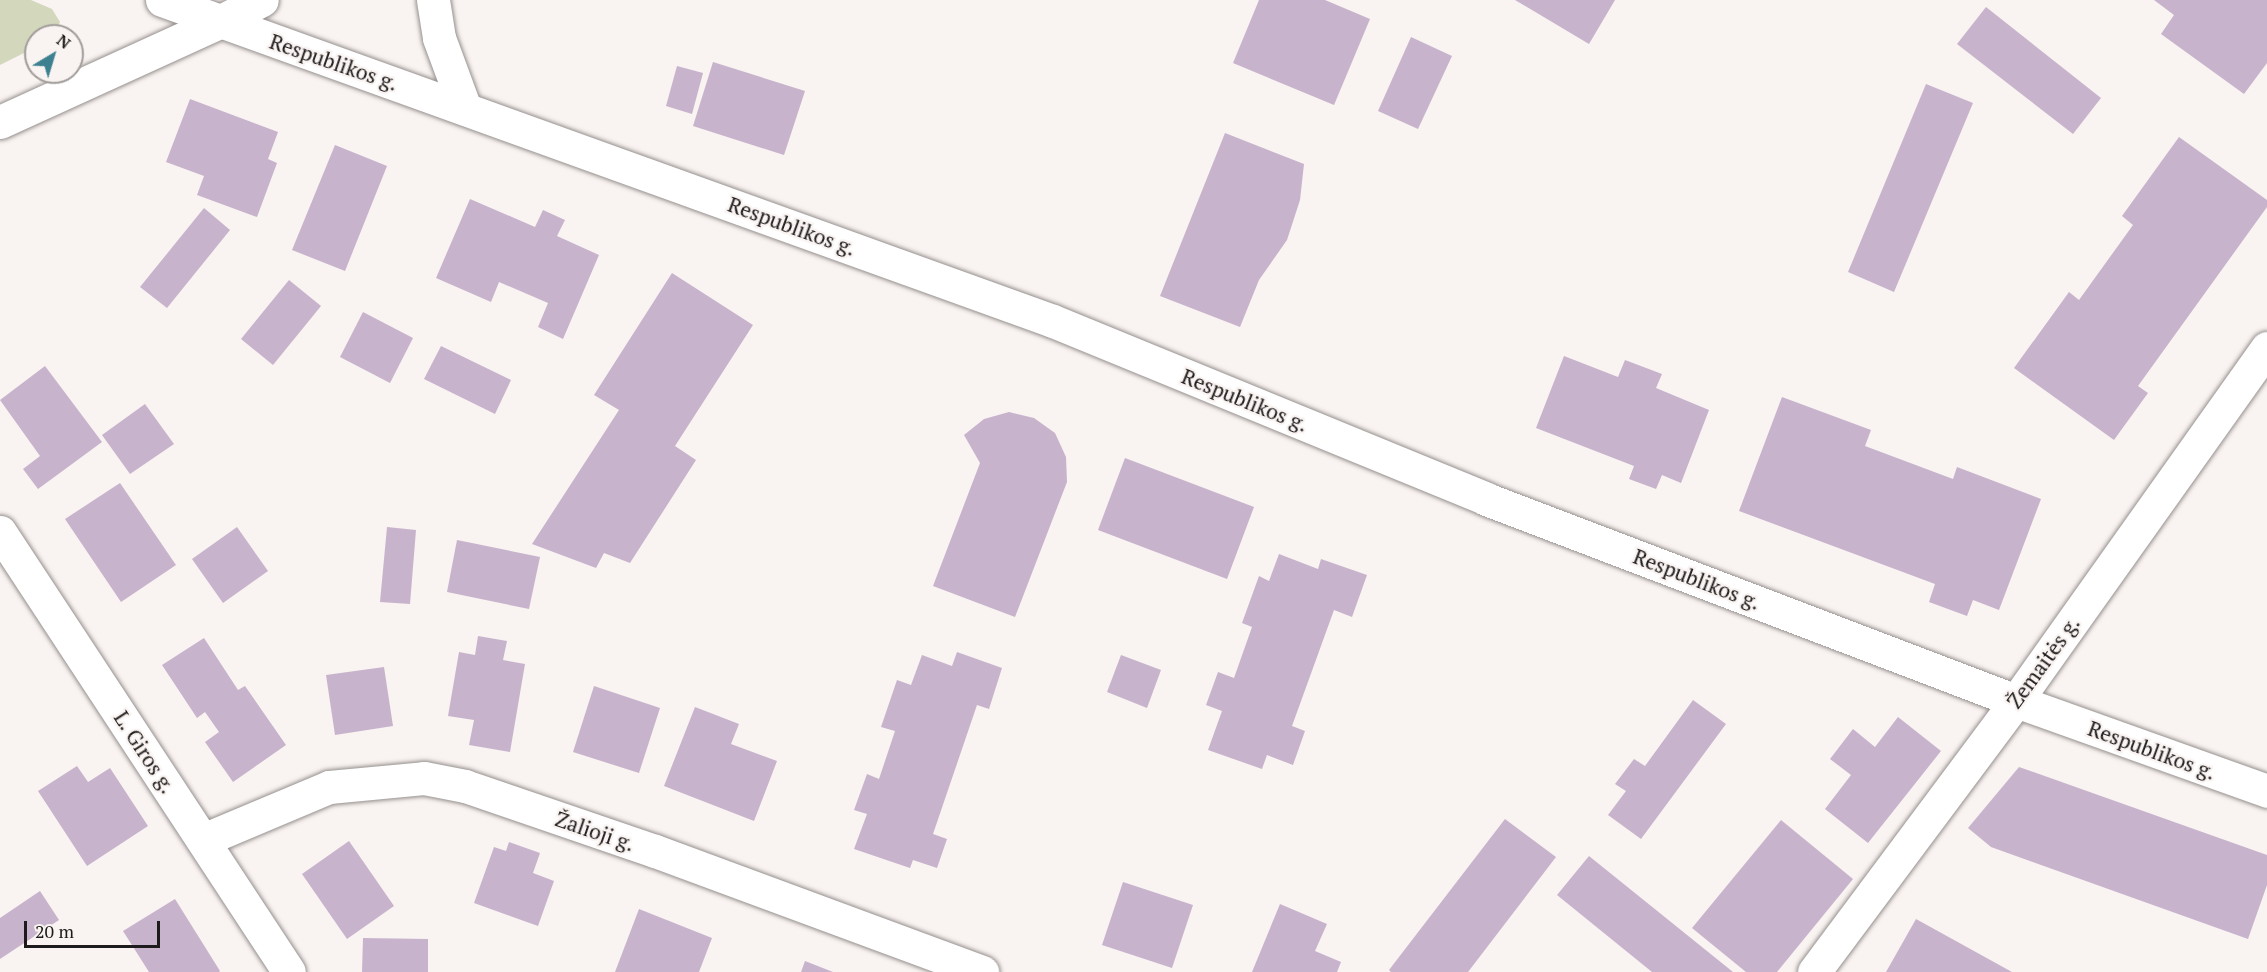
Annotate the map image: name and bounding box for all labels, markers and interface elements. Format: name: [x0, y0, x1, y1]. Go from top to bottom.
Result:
north arrow: [24, 24, 84, 84]
street label: Respublikos g.: [267, 28, 401, 96]
text: N: [52, 29, 75, 54]
street label: Respublikos g.: [725, 191, 859, 261]
street label: Respublikos g.: [1178, 363, 1312, 437]
street label: Respublikos g.: [1630, 543, 1764, 615]
street label: Žemaitės g.: [2001, 611, 2085, 713]
street label: L. Giros g.: [109, 706, 181, 798]
street label: Respublikos g.: [2085, 715, 2219, 785]
street label: Žalioji g.: [552, 806, 638, 856]
scale bar: [27, 909, 164, 947]
text: 20 m: [35, 919, 74, 943]

